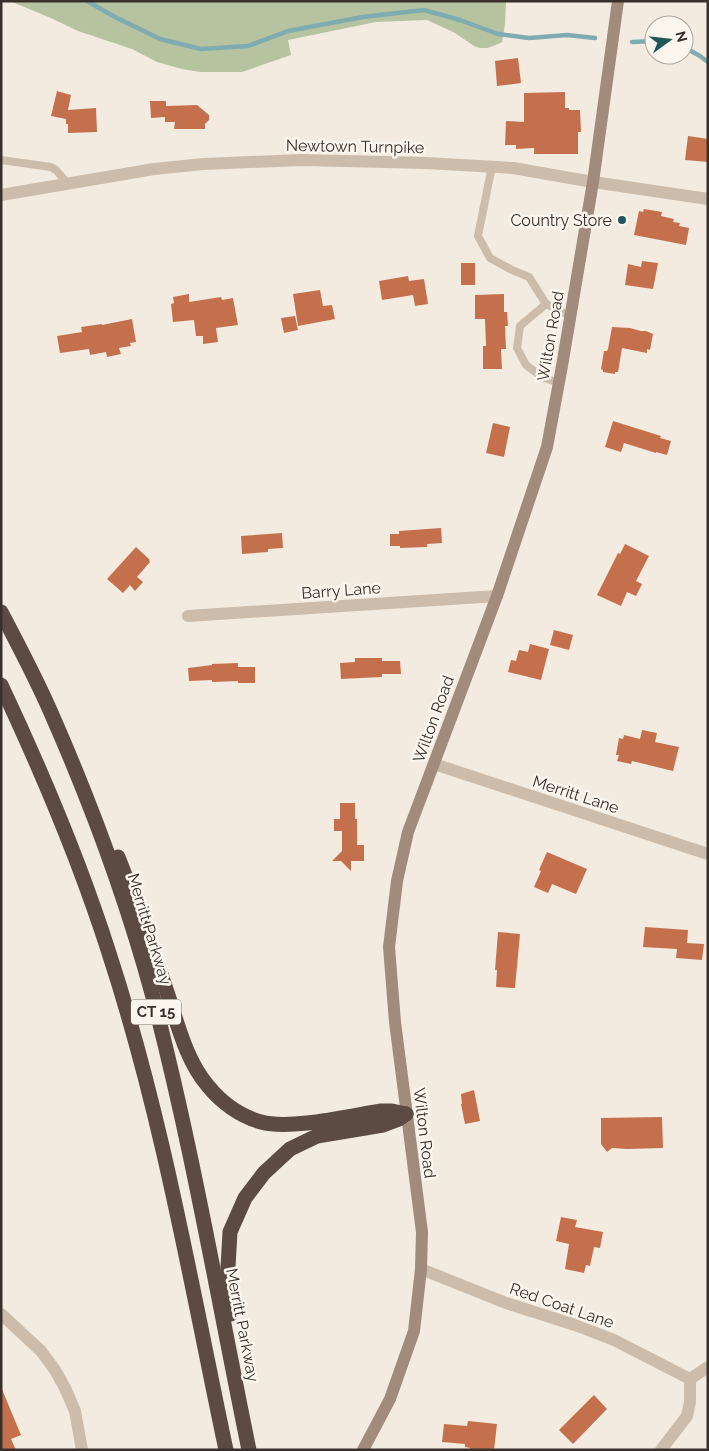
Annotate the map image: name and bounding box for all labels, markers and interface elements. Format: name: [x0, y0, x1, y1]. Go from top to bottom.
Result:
north arrow: [644, 15, 694, 65]
text: N: [672, 29, 691, 44]
street label: Newtown Turnpike: [286, 136, 424, 157]
place label: Country Store: [510, 211, 612, 230]
marker: Country Store: [616, 214, 628, 226]
street label: Wilton Road: [533, 290, 568, 383]
street label: Barry Lane: [301, 578, 381, 603]
street label: Wilton Road: [409, 673, 458, 765]
street label: Merritt Lane: [530, 772, 621, 817]
street label: Merritt Parkway: [124, 871, 176, 987]
road number: CT 15: [131, 1000, 181, 1024]
street label: Wilton Road: [410, 1087, 439, 1179]
street label: Merritt Parkway: [222, 1267, 263, 1384]
street label: Red Coat Lane: [507, 1279, 616, 1332]

